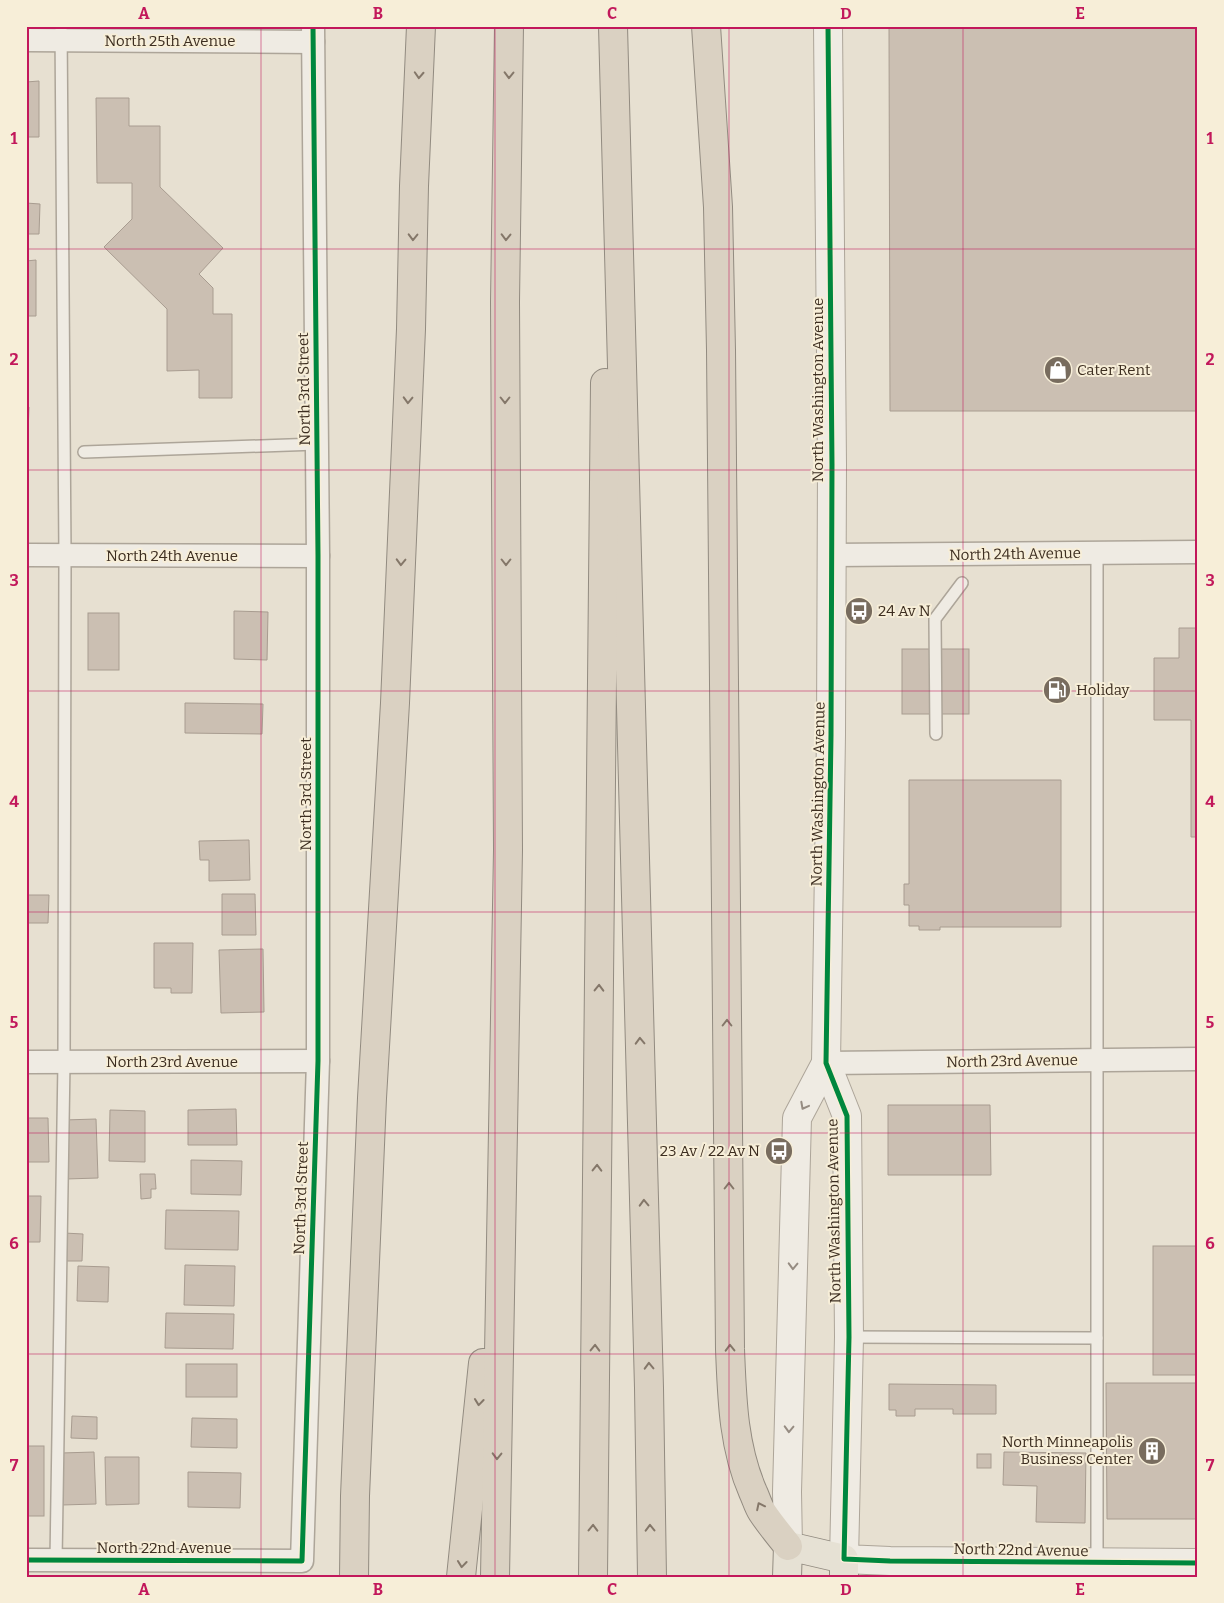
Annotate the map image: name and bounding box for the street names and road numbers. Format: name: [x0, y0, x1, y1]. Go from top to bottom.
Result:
street label: North 25th Avenue: [104, 32, 236, 50]
street label: North Washington Avenue: [809, 298, 827, 482]
street label: North 3rd Street: [294, 332, 314, 446]
street label: North 24th Avenue: [949, 544, 1081, 564]
street label: North 24th Avenue: [106, 547, 238, 565]
street label: North Washington Avenue: [807, 702, 829, 886]
street label: North 3rd Street: [297, 737, 315, 851]
street label: North 23rd Avenue: [946, 1051, 1078, 1071]
street label: North 23rd Avenue: [106, 1053, 238, 1071]
street label: North Washington Avenue: [823, 1119, 845, 1303]
street label: North 3rd Street: [290, 1141, 312, 1255]
street label: North 22nd Avenue: [97, 1539, 231, 1557]
street label: North 22nd Avenue: [953, 1540, 1089, 1560]

